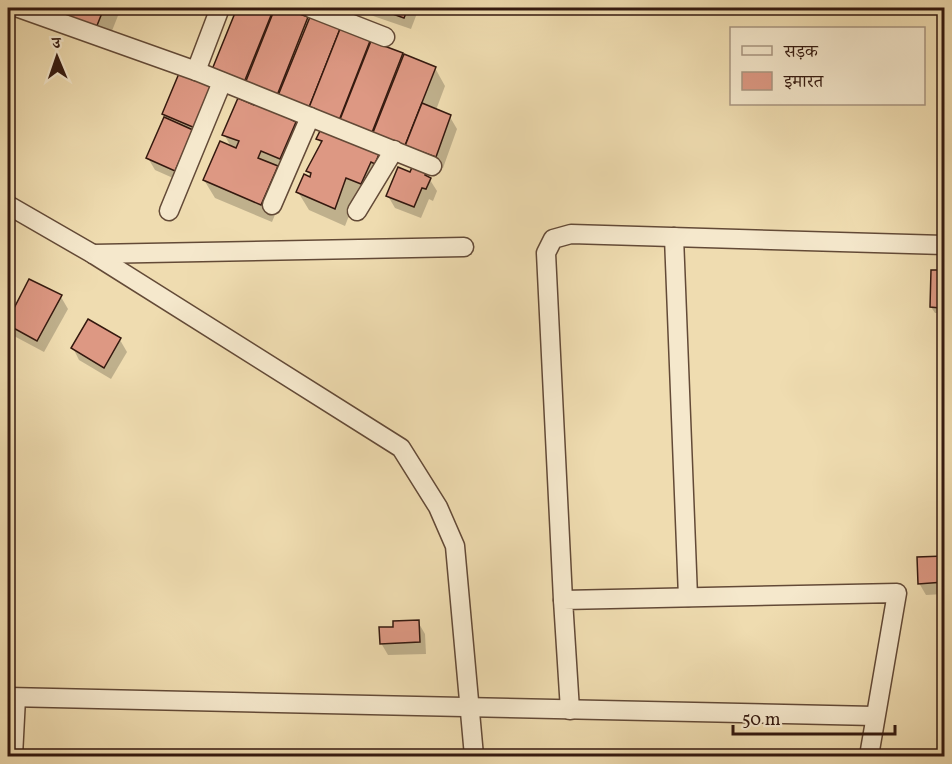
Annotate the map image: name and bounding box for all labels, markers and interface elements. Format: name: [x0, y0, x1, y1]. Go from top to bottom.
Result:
north arrow: [27, 27, 87, 87]
legend: [730, 27, 925, 105]
text: उ: [51, 33, 63, 55]
text: सड़क: [783, 40, 819, 65]
text: इमारत: [783, 70, 824, 95]
scale bar: [733, 698, 895, 736]
text: 50 m: [742, 708, 781, 733]

